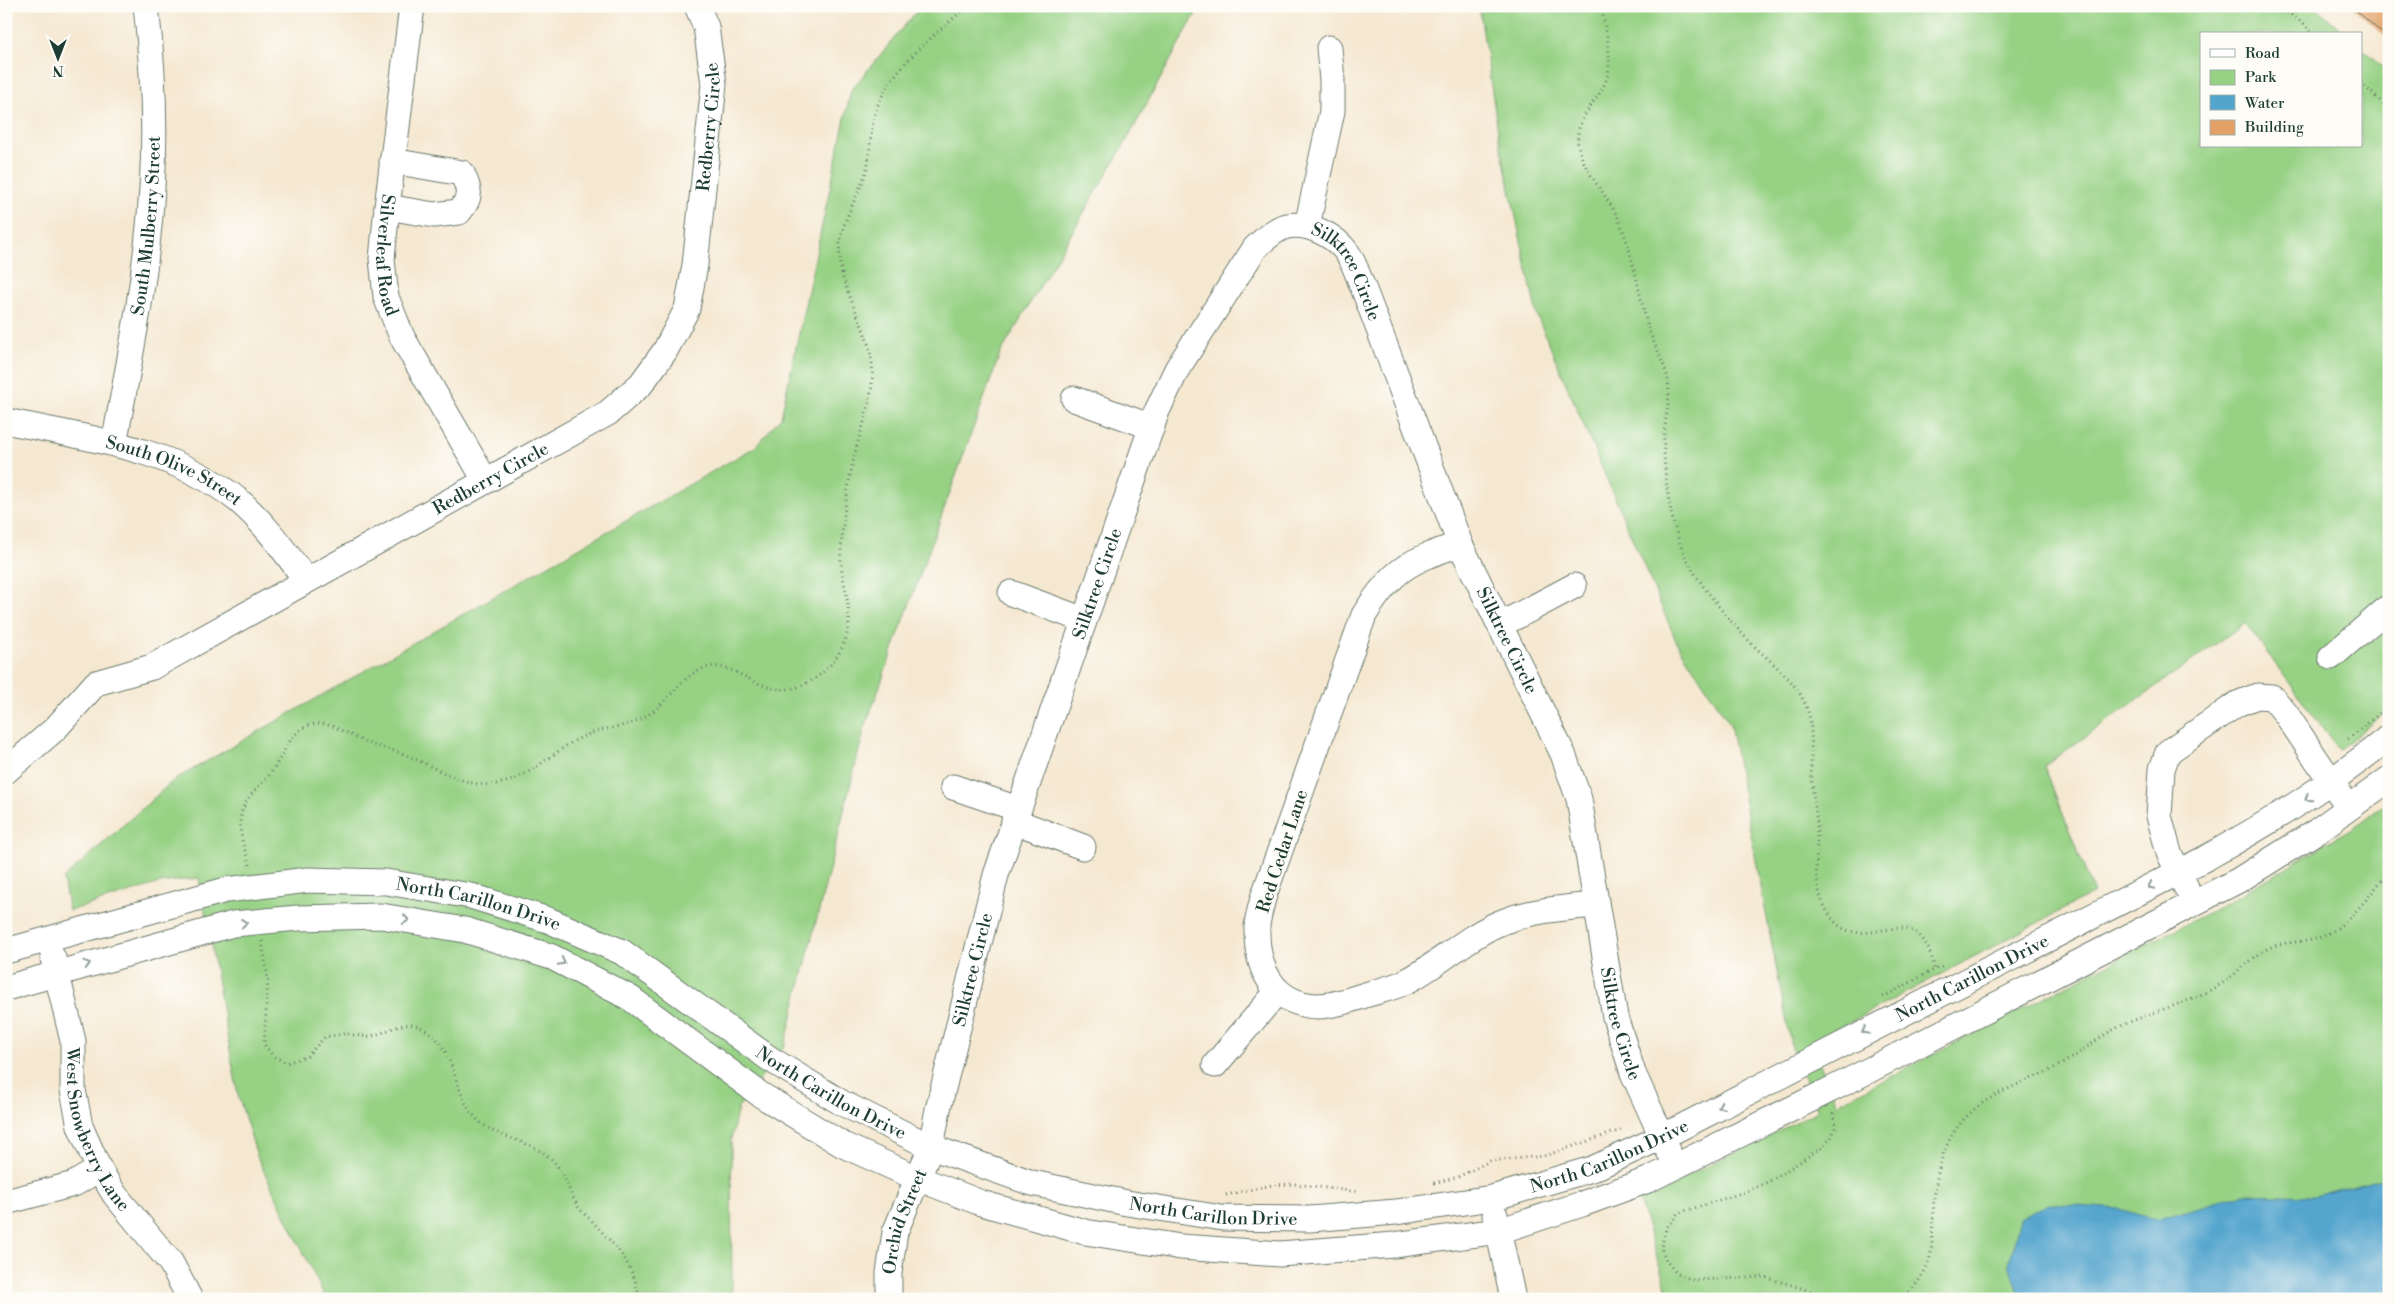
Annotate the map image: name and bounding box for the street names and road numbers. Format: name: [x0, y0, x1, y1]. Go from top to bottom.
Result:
street label: Redberry Circle: [692, 61, 726, 193]
street label: South Mulberry Street: [126, 135, 166, 317]
street label: Silverleaf Road: [370, 193, 404, 320]
street label: Silktree Circle: [1308, 218, 1386, 324]
street label: South Olive Street: [103, 431, 247, 511]
street label: Redberry Circle: [429, 437, 553, 520]
street label: Silktree Circle: [1068, 525, 1128, 642]
street label: Silktree Circle: [1471, 583, 1543, 698]
street label: Red Cedar Lane: [1252, 787, 1313, 916]
street label: North Carillon Drive: [394, 873, 564, 936]
street label: Silktree Circle: [948, 911, 998, 1029]
street label: North Carillon Drive: [1892, 930, 2053, 1027]
street label: Silktree Circle: [1595, 965, 1646, 1084]
street label: North Carillon Drive: [751, 1042, 910, 1145]
street label: West Snowberry Lane: [61, 1046, 135, 1216]
street label: North Carillon Drive: [1527, 1114, 1693, 1198]
street label: Orchid Street: [878, 1165, 933, 1276]
street label: North Carillon Drive: [1127, 1193, 1298, 1231]

